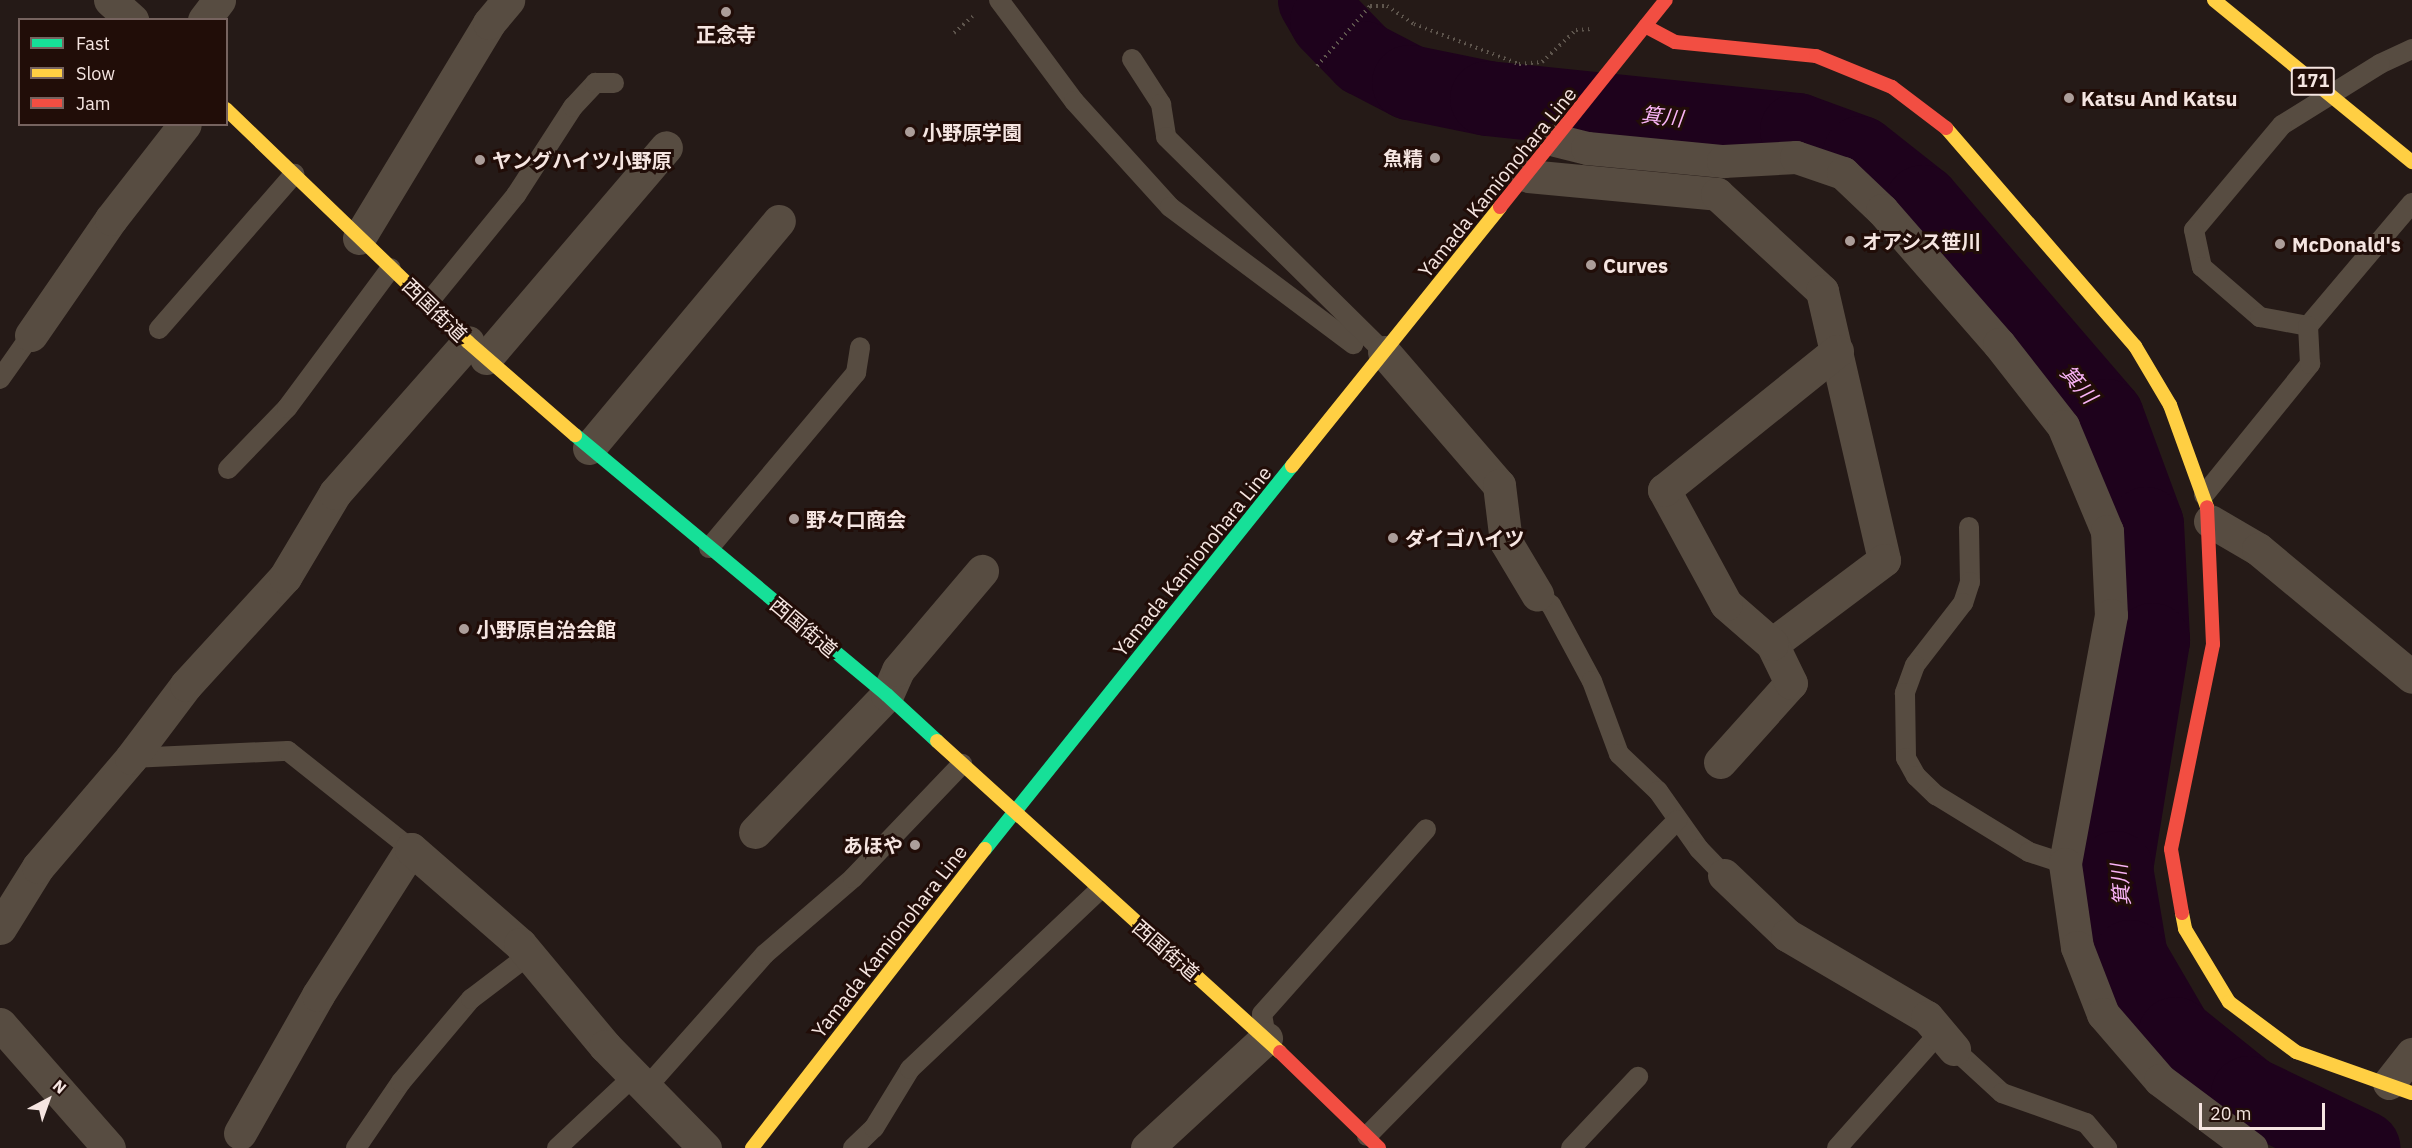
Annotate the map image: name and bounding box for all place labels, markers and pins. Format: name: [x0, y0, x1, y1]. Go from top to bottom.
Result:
marker: 正念寺: [719, 5, 733, 19]
place label: 正念寺: [696, 22, 756, 46]
place label: Katsu And Katsu: [2081, 86, 2237, 110]
marker: Katsu And Katsu: [2062, 91, 2076, 105]
place label: 小野原学園: [922, 120, 1022, 144]
marker: 小野原学園: [903, 125, 917, 139]
place label: 魚精: [1383, 146, 1423, 170]
place label: ヤングハイツ小野原: [492, 148, 672, 172]
marker: 魚精: [1428, 151, 1442, 165]
marker: ヤングハイツ小野原: [473, 153, 487, 167]
place label: オアシス笹川: [1862, 229, 1982, 253]
place label: McDonald's: [2292, 232, 2401, 256]
marker: オアシス笹川: [1843, 234, 1857, 248]
marker: McDonald's: [2273, 237, 2287, 251]
place label: Curves: [1603, 253, 1668, 277]
marker: Curves: [1584, 258, 1598, 272]
place label: 野々口商会: [806, 507, 906, 531]
marker: 野々口商会: [787, 512, 801, 526]
place label: ダイゴハイツ: [1405, 526, 1525, 550]
marker: ダイゴハイツ: [1386, 531, 1400, 545]
place label: 小野原自治会館: [476, 617, 616, 641]
marker: 小野原自治会館: [457, 622, 471, 636]
place label: あほや: [843, 833, 903, 857]
marker: あほや: [908, 838, 922, 852]

